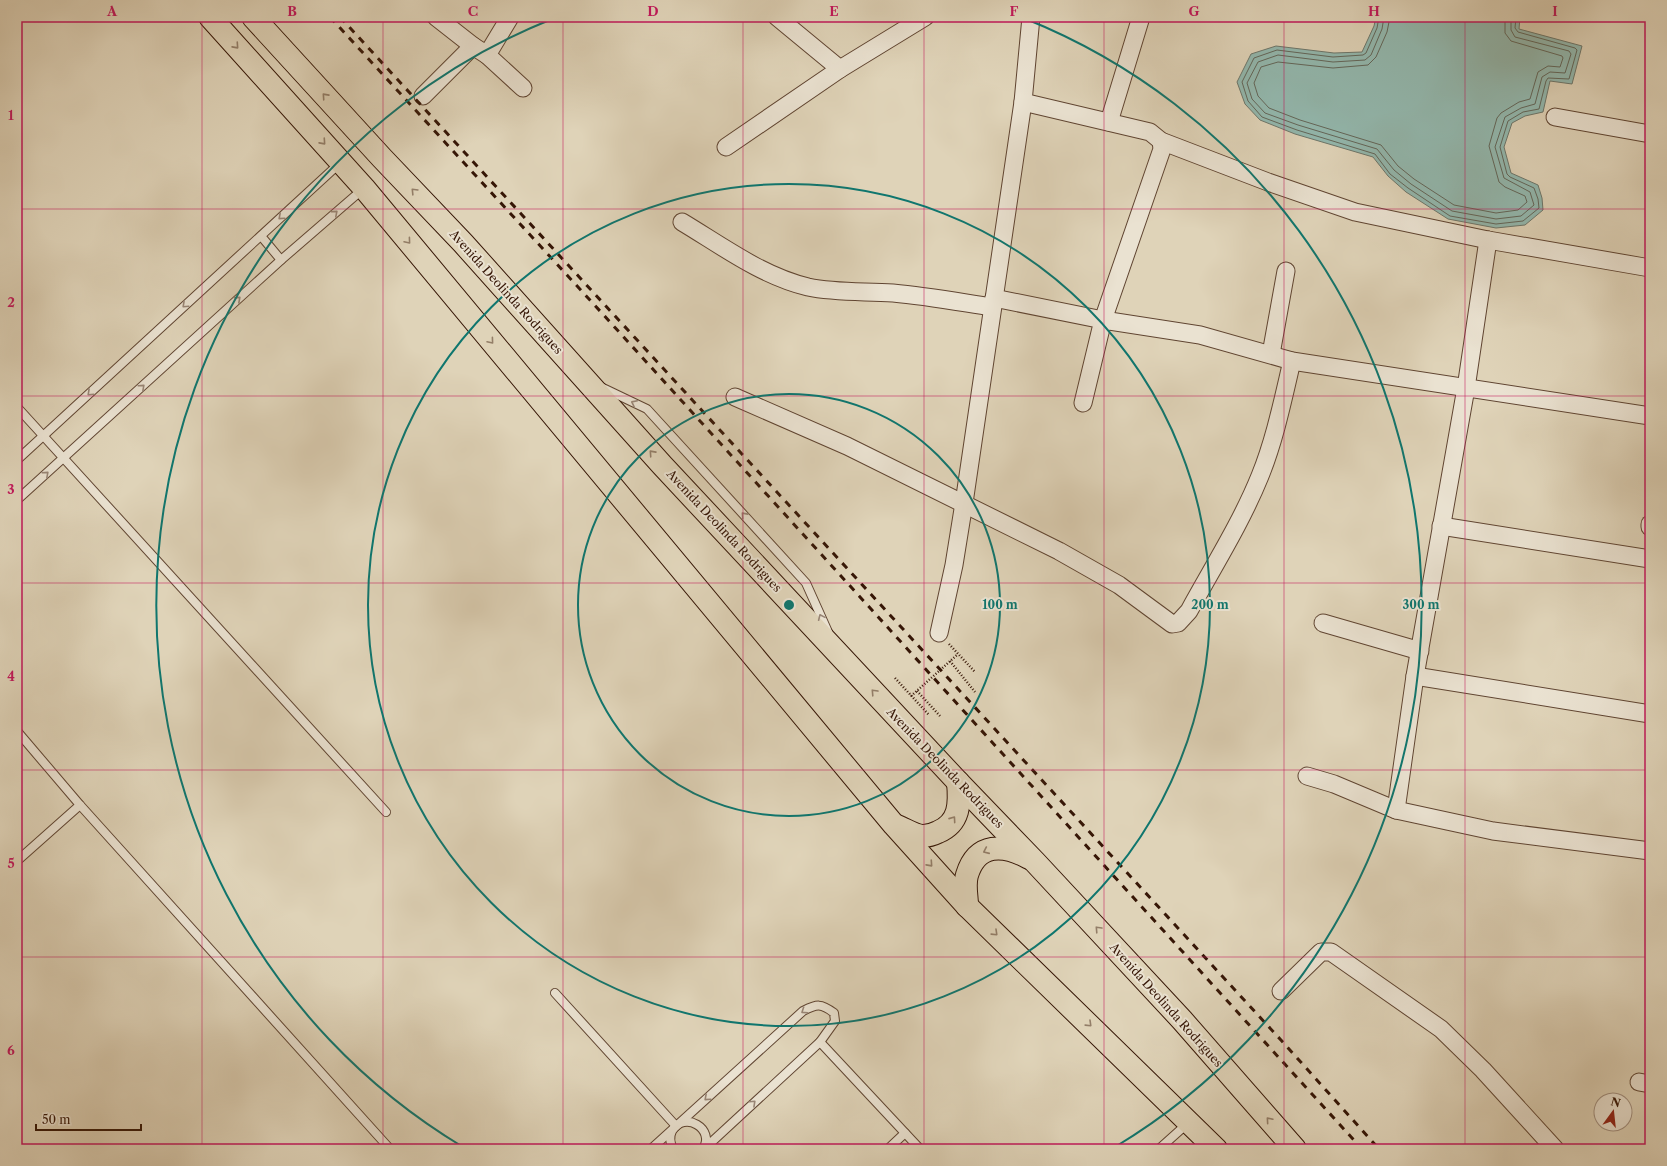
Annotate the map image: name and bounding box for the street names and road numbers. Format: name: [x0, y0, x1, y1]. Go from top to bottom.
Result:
street label: Avenida Deolinda Rodrigues: [446, 226, 566, 357]
street label: Avenida Deolinda Rodrigues: [663, 466, 785, 595]
street label: Avenida Deolinda Rodrigues: [883, 704, 1007, 831]
street label: Avenida Deolinda Rodrigues: [1106, 939, 1226, 1070]

